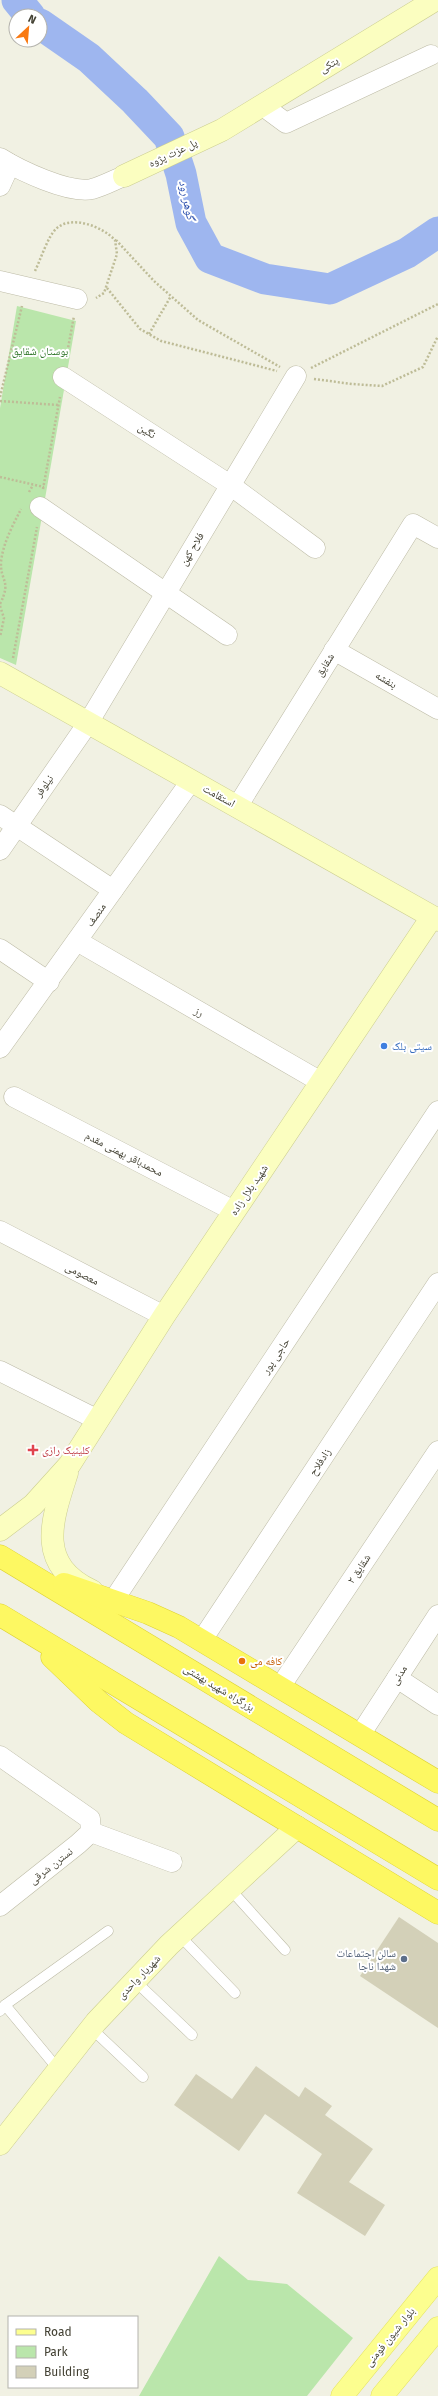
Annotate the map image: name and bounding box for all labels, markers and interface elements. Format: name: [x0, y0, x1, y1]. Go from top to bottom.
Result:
north arrow: [8, 8, 48, 48]
text: N: [26, 12, 38, 27]
street label: پتکی: [317, 54, 341, 76]
street label: پل عزت پژوه: [146, 136, 200, 170]
water label: گوهر رود: [176, 179, 199, 224]
park label: بوستان شقایق: [12, 345, 68, 358]
street label: نگین: [136, 421, 158, 441]
street label: فلاح کهن: [177, 530, 207, 568]
street label: شقایق: [313, 651, 337, 679]
street label: بنفشه: [373, 669, 399, 691]
street label: نیلوفر: [31, 772, 56, 800]
street label: استقامت: [201, 782, 237, 810]
street label: منصف: [83, 901, 109, 929]
street label: رز: [191, 1004, 206, 1020]
place label: سیتی بلک: [392, 1040, 432, 1053]
marker: سیتی بلک: [379, 1041, 389, 1051]
street label: محمدباقر بهمنی مقدم: [83, 1129, 165, 1179]
street label: شهید بلال زاده: [227, 1162, 271, 1218]
street label: معصومی: [63, 1260, 101, 1288]
street label: حاجی پور: [259, 1336, 293, 1377]
marker: کلینیک رازی: [27, 1444, 39, 1456]
place label: کلینیک رازی: [42, 1444, 90, 1457]
street label: زادفلاح: [306, 1446, 334, 1478]
street label: شقایق ۲: [344, 1552, 374, 1586]
place label: کافه می: [250, 1655, 283, 1668]
marker: کافه می: [237, 1656, 247, 1666]
street label: بزرگراه شهید بهشتی: [181, 1662, 257, 1714]
street label: مدنی: [388, 1663, 410, 1687]
street label: نسترن شرقی: [27, 1845, 75, 1887]
place label: سالن اجتماعات شهدا ناجا: [337, 1947, 396, 1973]
street label: شهریار واحدی: [115, 1952, 163, 2002]
marker: سالن اجتماعات شهدا ناجا: [399, 1954, 409, 1964]
street label: بلوار شیون فومنی: [362, 2305, 418, 2369]
legend: [8, 2316, 138, 2388]
text: Road: [44, 2325, 72, 2339]
text: Park: [44, 2345, 68, 2359]
text: Building: [44, 2365, 90, 2379]

